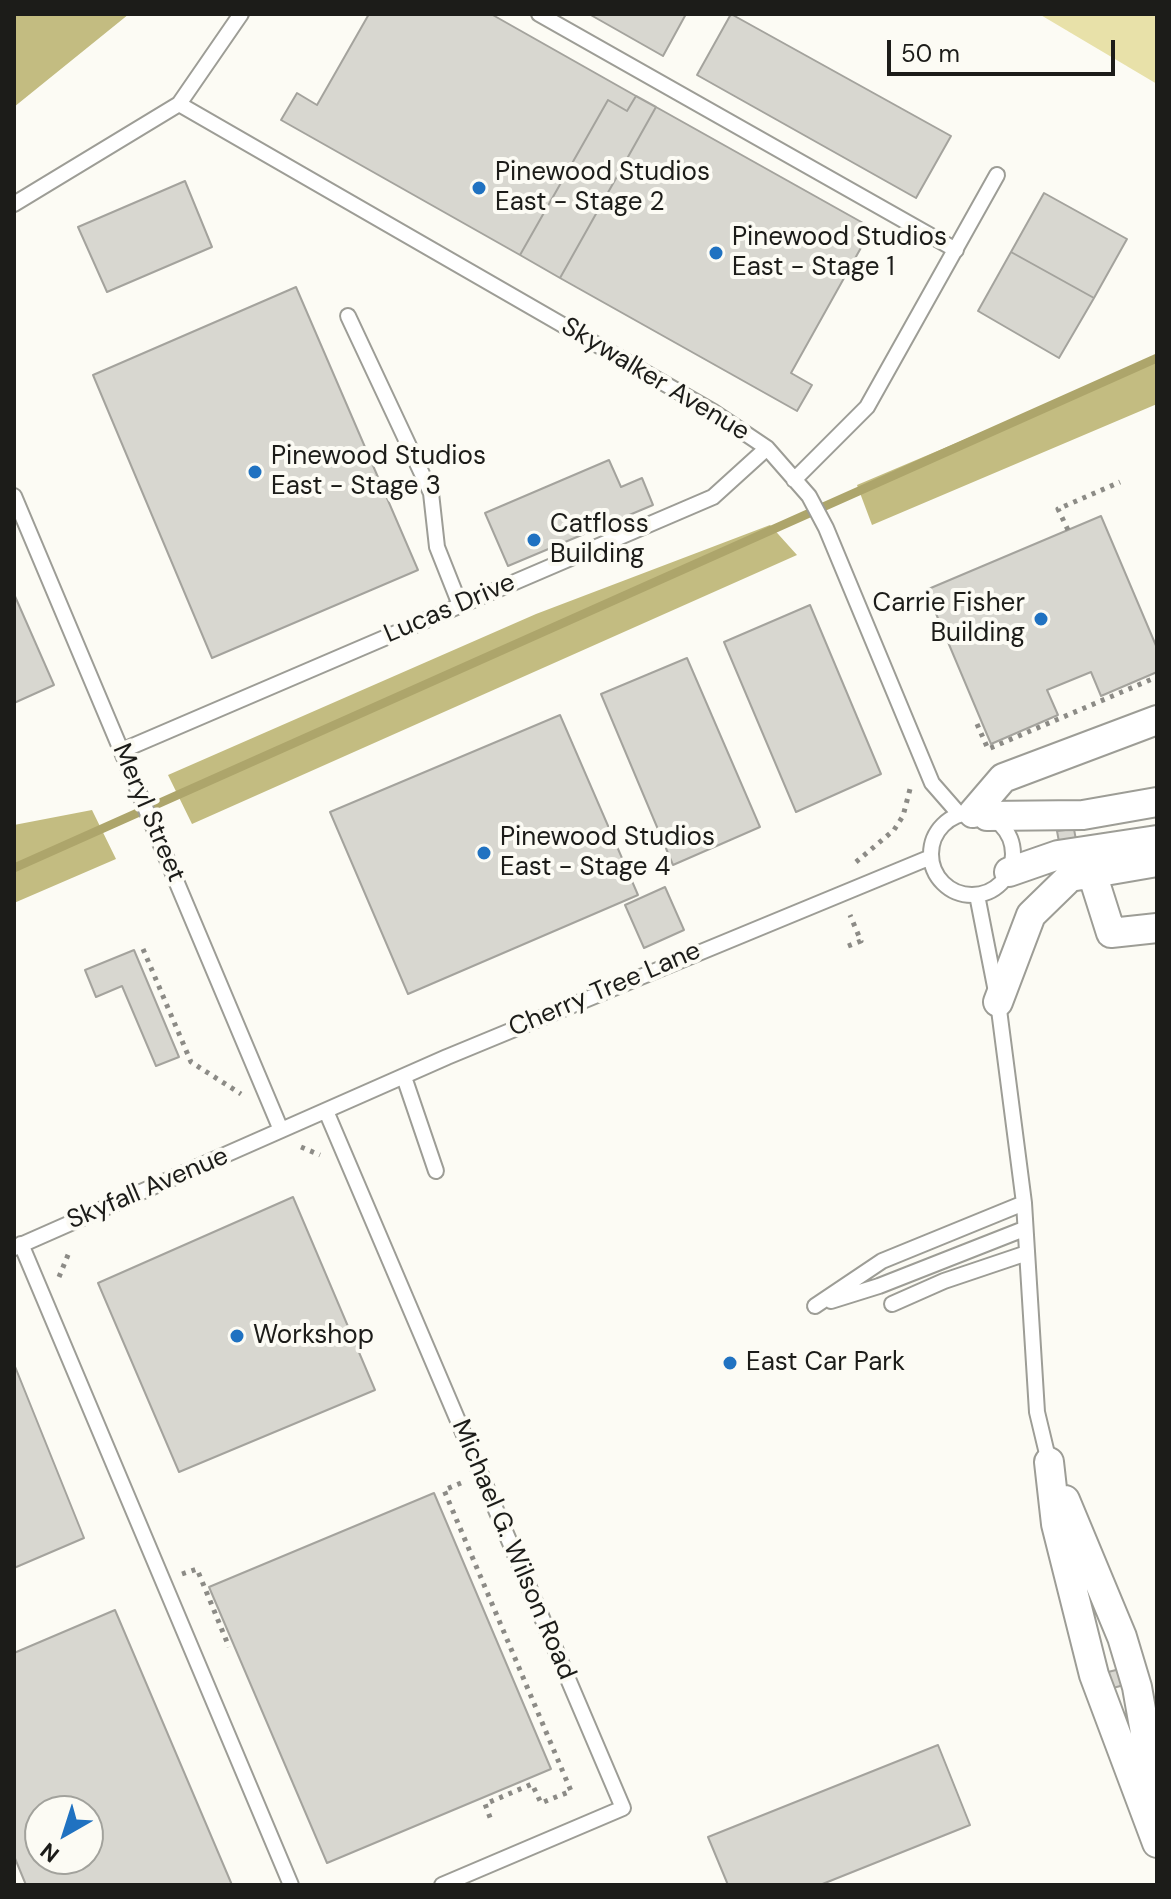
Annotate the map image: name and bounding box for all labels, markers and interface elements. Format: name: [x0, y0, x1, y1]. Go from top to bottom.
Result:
scale bar: [891, 24, 1119, 74]
text: 50 m: [901, 38, 960, 69]
place label: Pinewood Studios East - Stage 2: [495, 157, 710, 218]
marker: Pinewood Studios East - Stage 2: [470, 179, 488, 197]
place label: Pinewood Studios East - Stage 1: [732, 222, 947, 284]
marker: Pinewood Studios East - Stage 1: [707, 244, 725, 262]
street label: Skywalker Avenue: [555, 312, 755, 448]
place label: Pinewood Studios East - Stage 3: [271, 441, 486, 502]
marker: Pinewood Studios East - Stage 3: [246, 463, 264, 481]
place label: Catfloss Building: [550, 509, 649, 570]
marker: Catfloss Building: [525, 531, 543, 549]
street label: Lucas Drive: [380, 567, 520, 651]
place label: Carrie Fisher Building: [873, 588, 1025, 650]
marker: Carrie Fisher Building: [1032, 610, 1050, 628]
street label: Meryl Street: [105, 739, 191, 887]
place label: Pinewood Studios East - Stage 4: [500, 822, 715, 884]
marker: Pinewood Studios East - Stage 4: [475, 844, 493, 862]
street label: Cherry Tree Lane: [504, 936, 706, 1044]
street label: Skyfall Avenue: [63, 1141, 233, 1237]
place label: Workshop: [253, 1320, 374, 1352]
marker: Workshop: [228, 1327, 246, 1345]
place label: East Car Park: [746, 1347, 905, 1379]
marker: East Car Park: [721, 1354, 739, 1372]
street label: Michael G. Wilson Road: [444, 1415, 582, 1685]
north arrow: [24, 1795, 104, 1875]
text: N: [34, 1836, 65, 1869]

